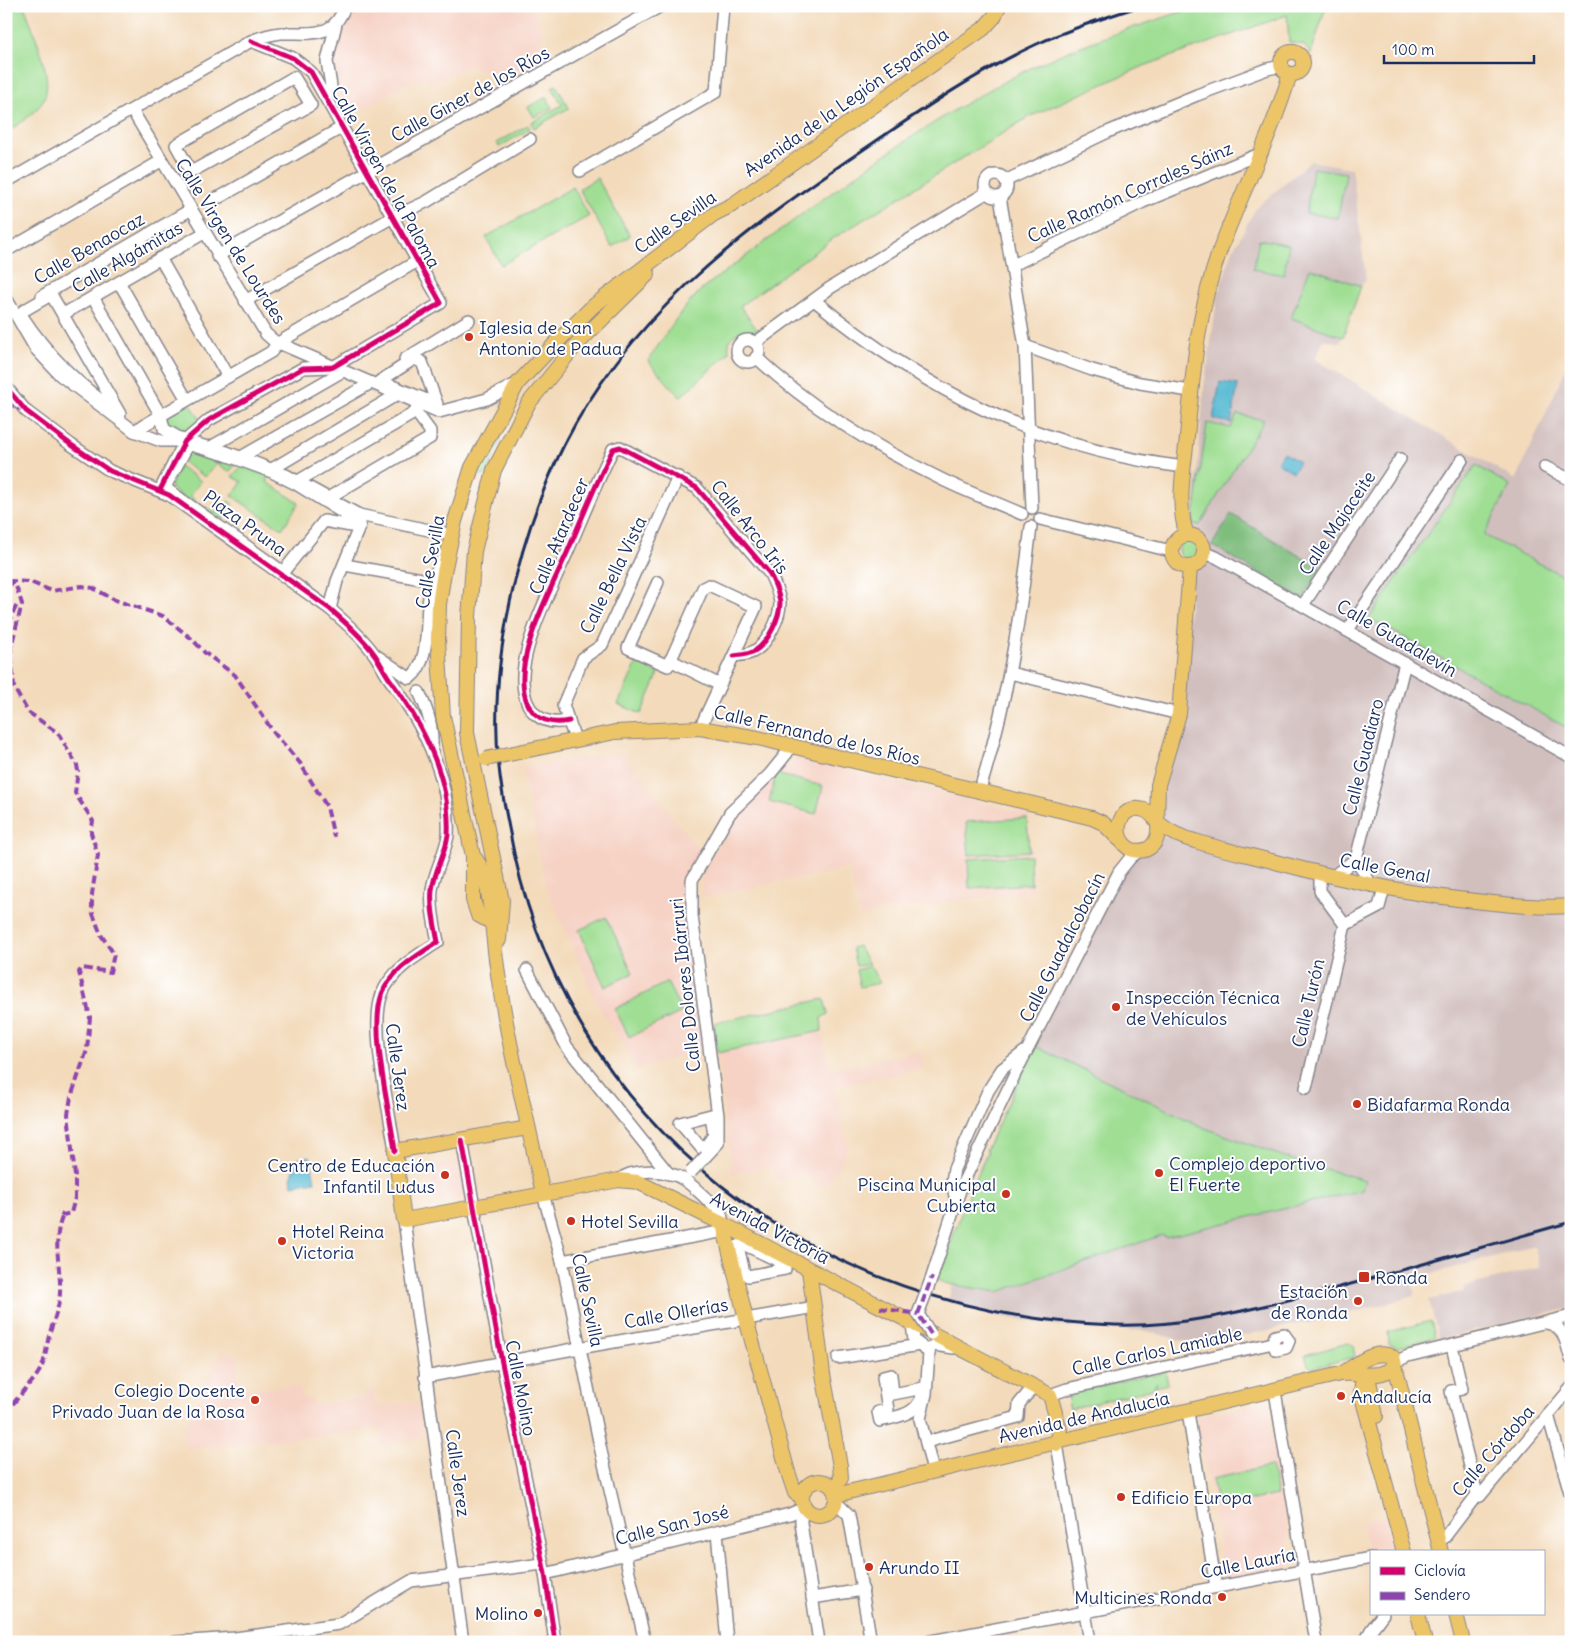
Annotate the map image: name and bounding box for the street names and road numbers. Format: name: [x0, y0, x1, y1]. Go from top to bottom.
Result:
street label: Avenida de la Legión Española: [739, 22, 953, 182]
street label: Calle Giner de los Ríos: [387, 41, 553, 147]
street label: Calle Virgen de la Paloma: [326, 82, 446, 272]
street label: Calle Ramón Corrales Sáinz: [1024, 136, 1237, 248]
street label: Calle Virgen de Lourdes: [171, 154, 291, 328]
street label: Calle Sevilla: [630, 185, 720, 259]
street label: Calle Benaocaz: [29, 207, 149, 289]
street label: Calle Algámitas: [67, 216, 187, 298]
street label: Calle Majaceite: [1294, 466, 1380, 580]
street label: Calle Atardecer: [524, 473, 594, 598]
street label: Calle Arco Iris: [706, 475, 794, 579]
street label: Plaza Pruna: [199, 485, 291, 561]
street label: Calle Bella Vista: [575, 512, 651, 638]
street label: Calle Sevilla: [410, 513, 450, 611]
street label: Calle Guadalevín: [1333, 594, 1461, 682]
street label: Calle Guadiaro: [1337, 696, 1389, 818]
street label: Calle Fernando de los Ríos: [711, 700, 923, 770]
street label: Calle Genal: [1338, 848, 1432, 888]
street label: Calle Guadalcobacín: [1014, 868, 1110, 1026]
street label: Calle Dolores Ibárruri: [664, 897, 706, 1073]
street label: Calle Turón: [1287, 956, 1329, 1050]
street label: Calle Jerez: [380, 1022, 416, 1113]
street label: Avenida Victoria: [706, 1187, 834, 1269]
street label: Calle Sevilla: [567, 1251, 609, 1349]
street label: Calle Ollerías: [622, 1293, 730, 1333]
street label: Calle Carlos Lamiable: [1070, 1322, 1244, 1380]
street label: Calle Molino: [500, 1338, 542, 1438]
street label: Avenida de Andalucía: [996, 1386, 1172, 1448]
street label: Calle Córdoba: [1447, 1400, 1539, 1502]
street label: Calle Jerez: [440, 1428, 476, 1519]
street label: Calle San José: [613, 1500, 731, 1550]
street label: Calle Lauría: [1199, 1543, 1297, 1583]

